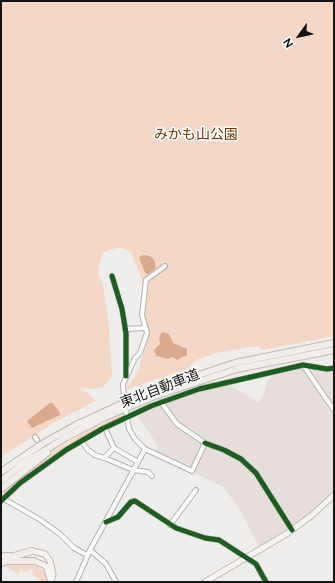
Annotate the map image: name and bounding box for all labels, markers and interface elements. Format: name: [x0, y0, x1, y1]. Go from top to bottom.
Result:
north arrow: [279, 16, 319, 56]
text: N: [281, 36, 296, 50]
park label: みかも山公園: [154, 127, 238, 143]
street label: 東北自動車道: [118, 366, 202, 412]

